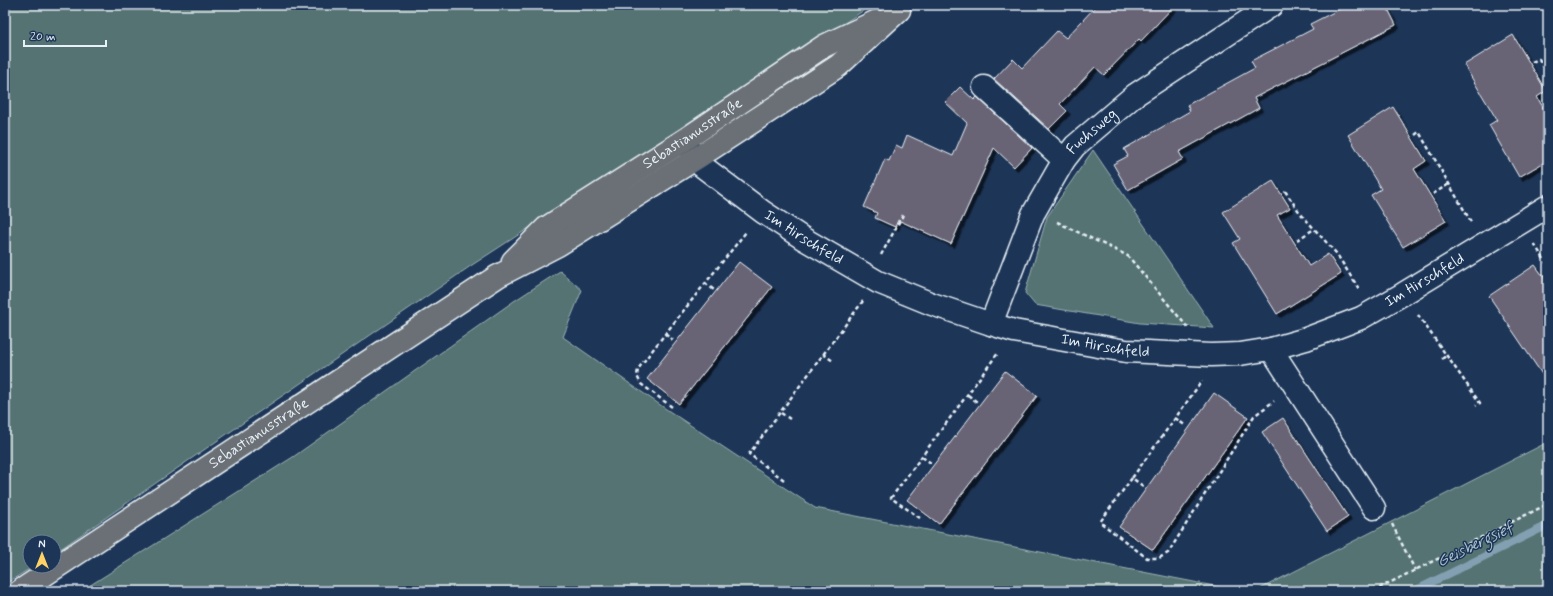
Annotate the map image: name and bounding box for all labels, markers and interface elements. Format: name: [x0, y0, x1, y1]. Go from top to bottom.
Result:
scale bar: [24, 22, 106, 48]
text: 20 m: [30, 29, 56, 45]
street label: Sebastianusstraße: [639, 94, 747, 174]
street label: Fuchsweg: [1062, 104, 1122, 159]
street label: Im Hirschfeld: [760, 205, 847, 270]
street label: Im Hirschfeld: [1382, 249, 1468, 312]
street label: Im Hirschfeld: [1059, 330, 1150, 362]
street label: Sebastianusstraße: [205, 393, 313, 474]
water label: Geisbergsief: [1433, 517, 1519, 574]
north arrow: [22, 534, 62, 574]
text: N: [38, 538, 46, 552]

